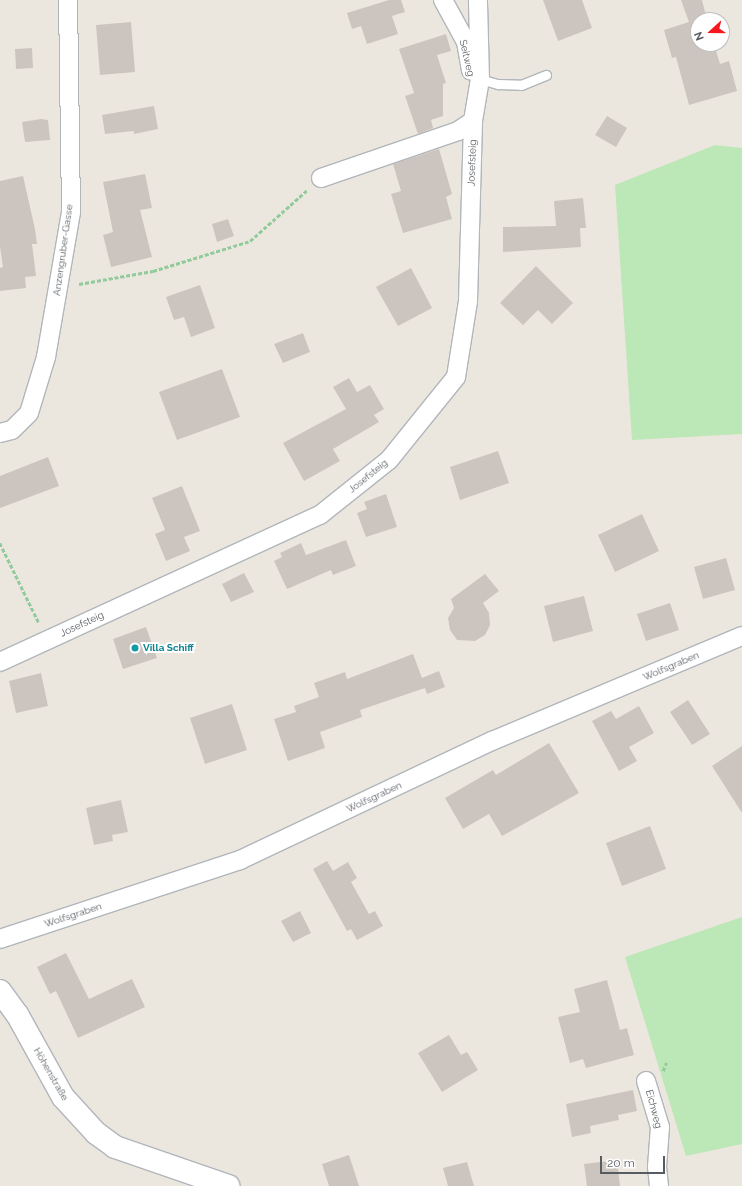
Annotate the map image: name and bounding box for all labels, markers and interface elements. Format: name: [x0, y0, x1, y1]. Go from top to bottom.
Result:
north arrow: [690, 12, 730, 52]
text: N: [692, 30, 707, 42]
street label: Seitweg: [457, 38, 477, 78]
street label: Josefsteig: [465, 139, 479, 187]
street label: Anzengruber-Gasse: [51, 203, 75, 297]
street label: Josefsteig: [346, 457, 390, 495]
street label: Josefsteig: [58, 609, 106, 639]
place label: Villa Schiff: [143, 642, 194, 654]
marker: Villa Schiff: [130, 643, 140, 653]
street label: Wolfsgraben: [641, 649, 701, 683]
street label: Wolfsgraben: [344, 779, 404, 815]
street label: Wolfsgraben: [43, 900, 103, 930]
street label: Höhenstraße: [31, 1045, 71, 1103]
street label: Eichweg: [643, 1088, 665, 1130]
scale bar: [602, 1148, 667, 1174]
text: 20 m: [607, 1156, 635, 1170]

